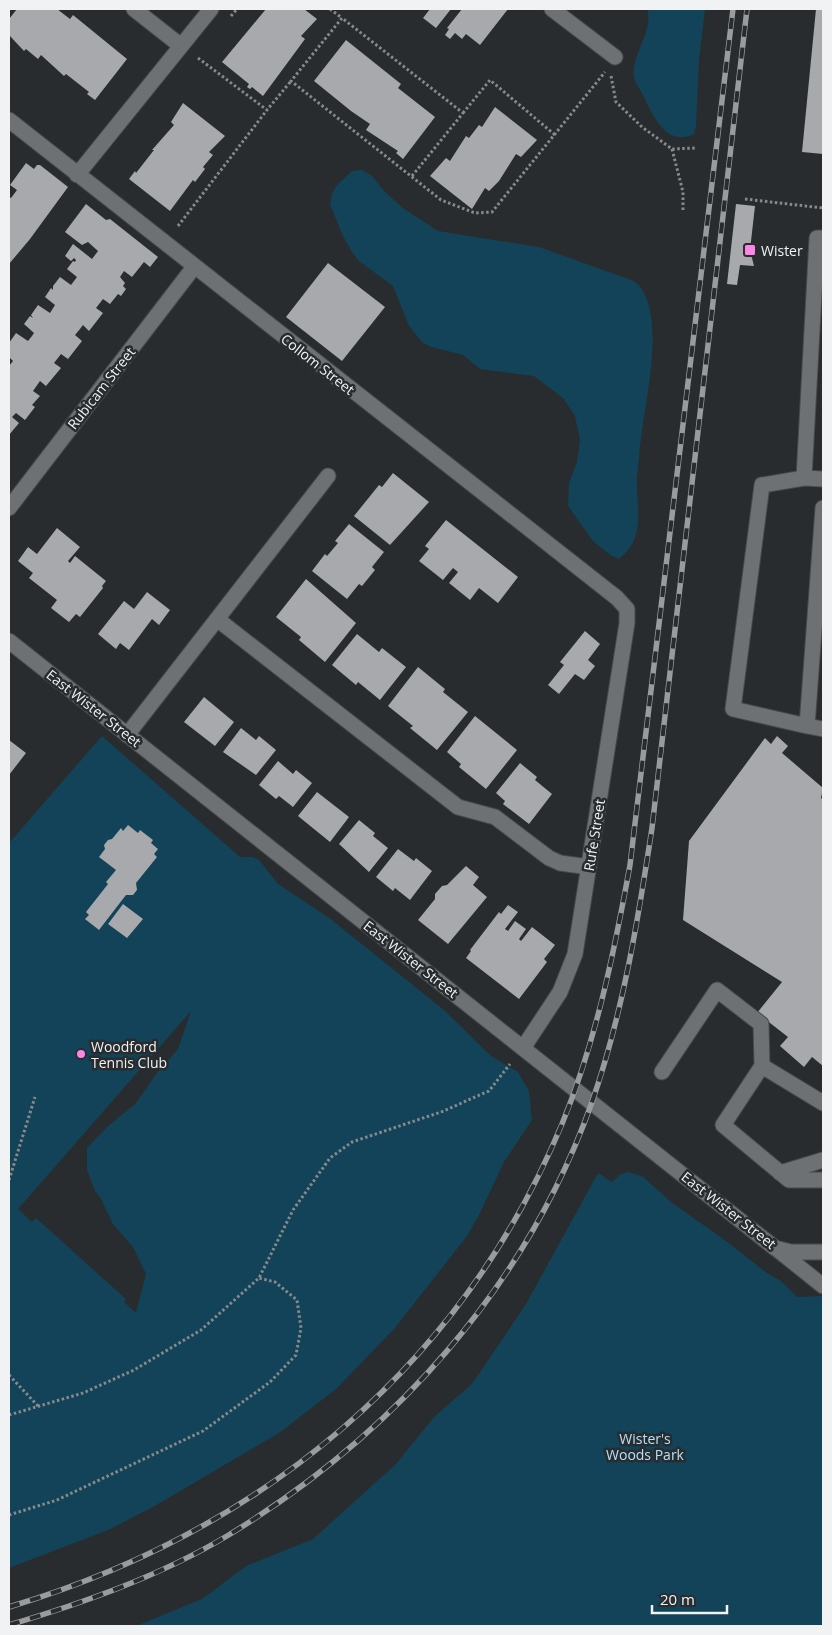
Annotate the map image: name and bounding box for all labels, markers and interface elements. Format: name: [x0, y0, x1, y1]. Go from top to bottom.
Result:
place label: Wister: [761, 241, 803, 260]
marker: Wister: [743, 243, 757, 257]
street label: Collom Street: [277, 329, 359, 399]
street label: Rubicam Street: [63, 343, 139, 433]
street label: East Wister Street: [43, 665, 145, 751]
street label: Rufe Street: [579, 798, 609, 872]
street label: East Wister Street: [360, 916, 462, 1002]
place label: Woodford Tennis Club: [91, 1037, 167, 1072]
marker: Woodford Tennis Club: [75, 1048, 87, 1060]
street label: East Wister Street: [678, 1167, 780, 1253]
park label: Wister's Woods Park: [606, 1429, 685, 1464]
scale bar: [652, 1582, 727, 1614]
text: 20 m: [660, 1589, 695, 1609]

